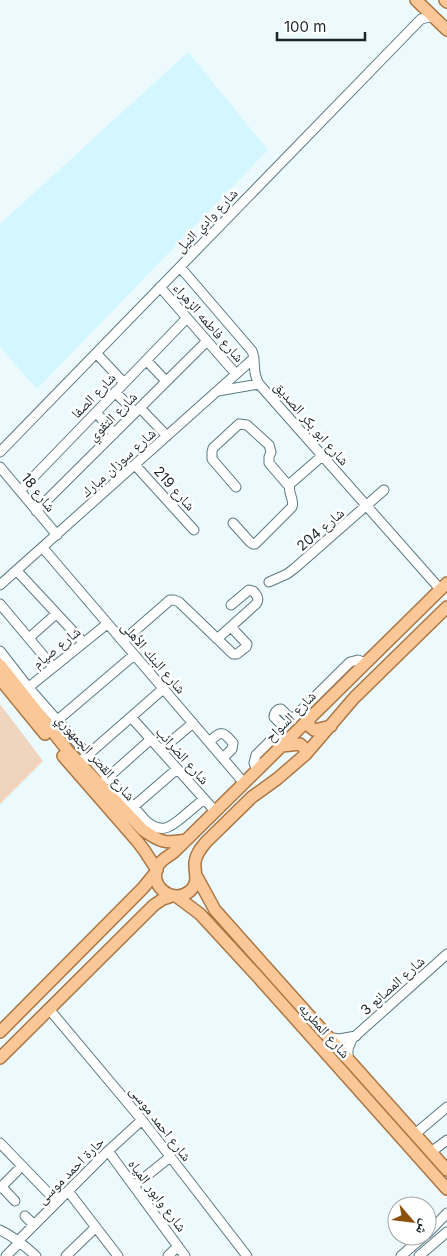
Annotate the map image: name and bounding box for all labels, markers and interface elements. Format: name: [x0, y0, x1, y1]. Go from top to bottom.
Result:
scale bar: [277, 10, 364, 42]
text: 100 m: [284, 17, 326, 36]
street label: شارع وادي النيل: [171, 184, 243, 258]
street label: شارع فاطمه الزهراء: [168, 279, 248, 366]
street label: شارع الصفا: [67, 369, 120, 423]
street label: شارع ابو بكر الصديق: [269, 378, 353, 470]
street label: شارع التقوي: [84, 388, 143, 447]
street label: شارع سوزان مبارك: [77, 424, 160, 501]
street label: شارع 219: [149, 462, 199, 515]
street label: شارع 18: [17, 469, 60, 516]
street label: شارع 204: [293, 504, 348, 556]
street label: شارع البنك الأهلى: [117, 617, 190, 698]
street label: شارع صيام: [29, 622, 85, 673]
street label: شارع السواح: [261, 687, 320, 746]
street label: شارع القصر الجمهوري: [50, 710, 139, 806]
street label: شارع الضرائب: [151, 723, 213, 789]
street label: شارع المصانع 3: [357, 952, 429, 1020]
street label: شارع المطريه: [294, 999, 354, 1062]
street label: شارع احمد موسى: [125, 1082, 196, 1165]
street label: حارة احمد موسى: [33, 1133, 108, 1208]
street label: شارع وابور المياه: [124, 1155, 191, 1236]
north arrow: [387, 1196, 437, 1246]
text: ش: [412, 1216, 435, 1238]

